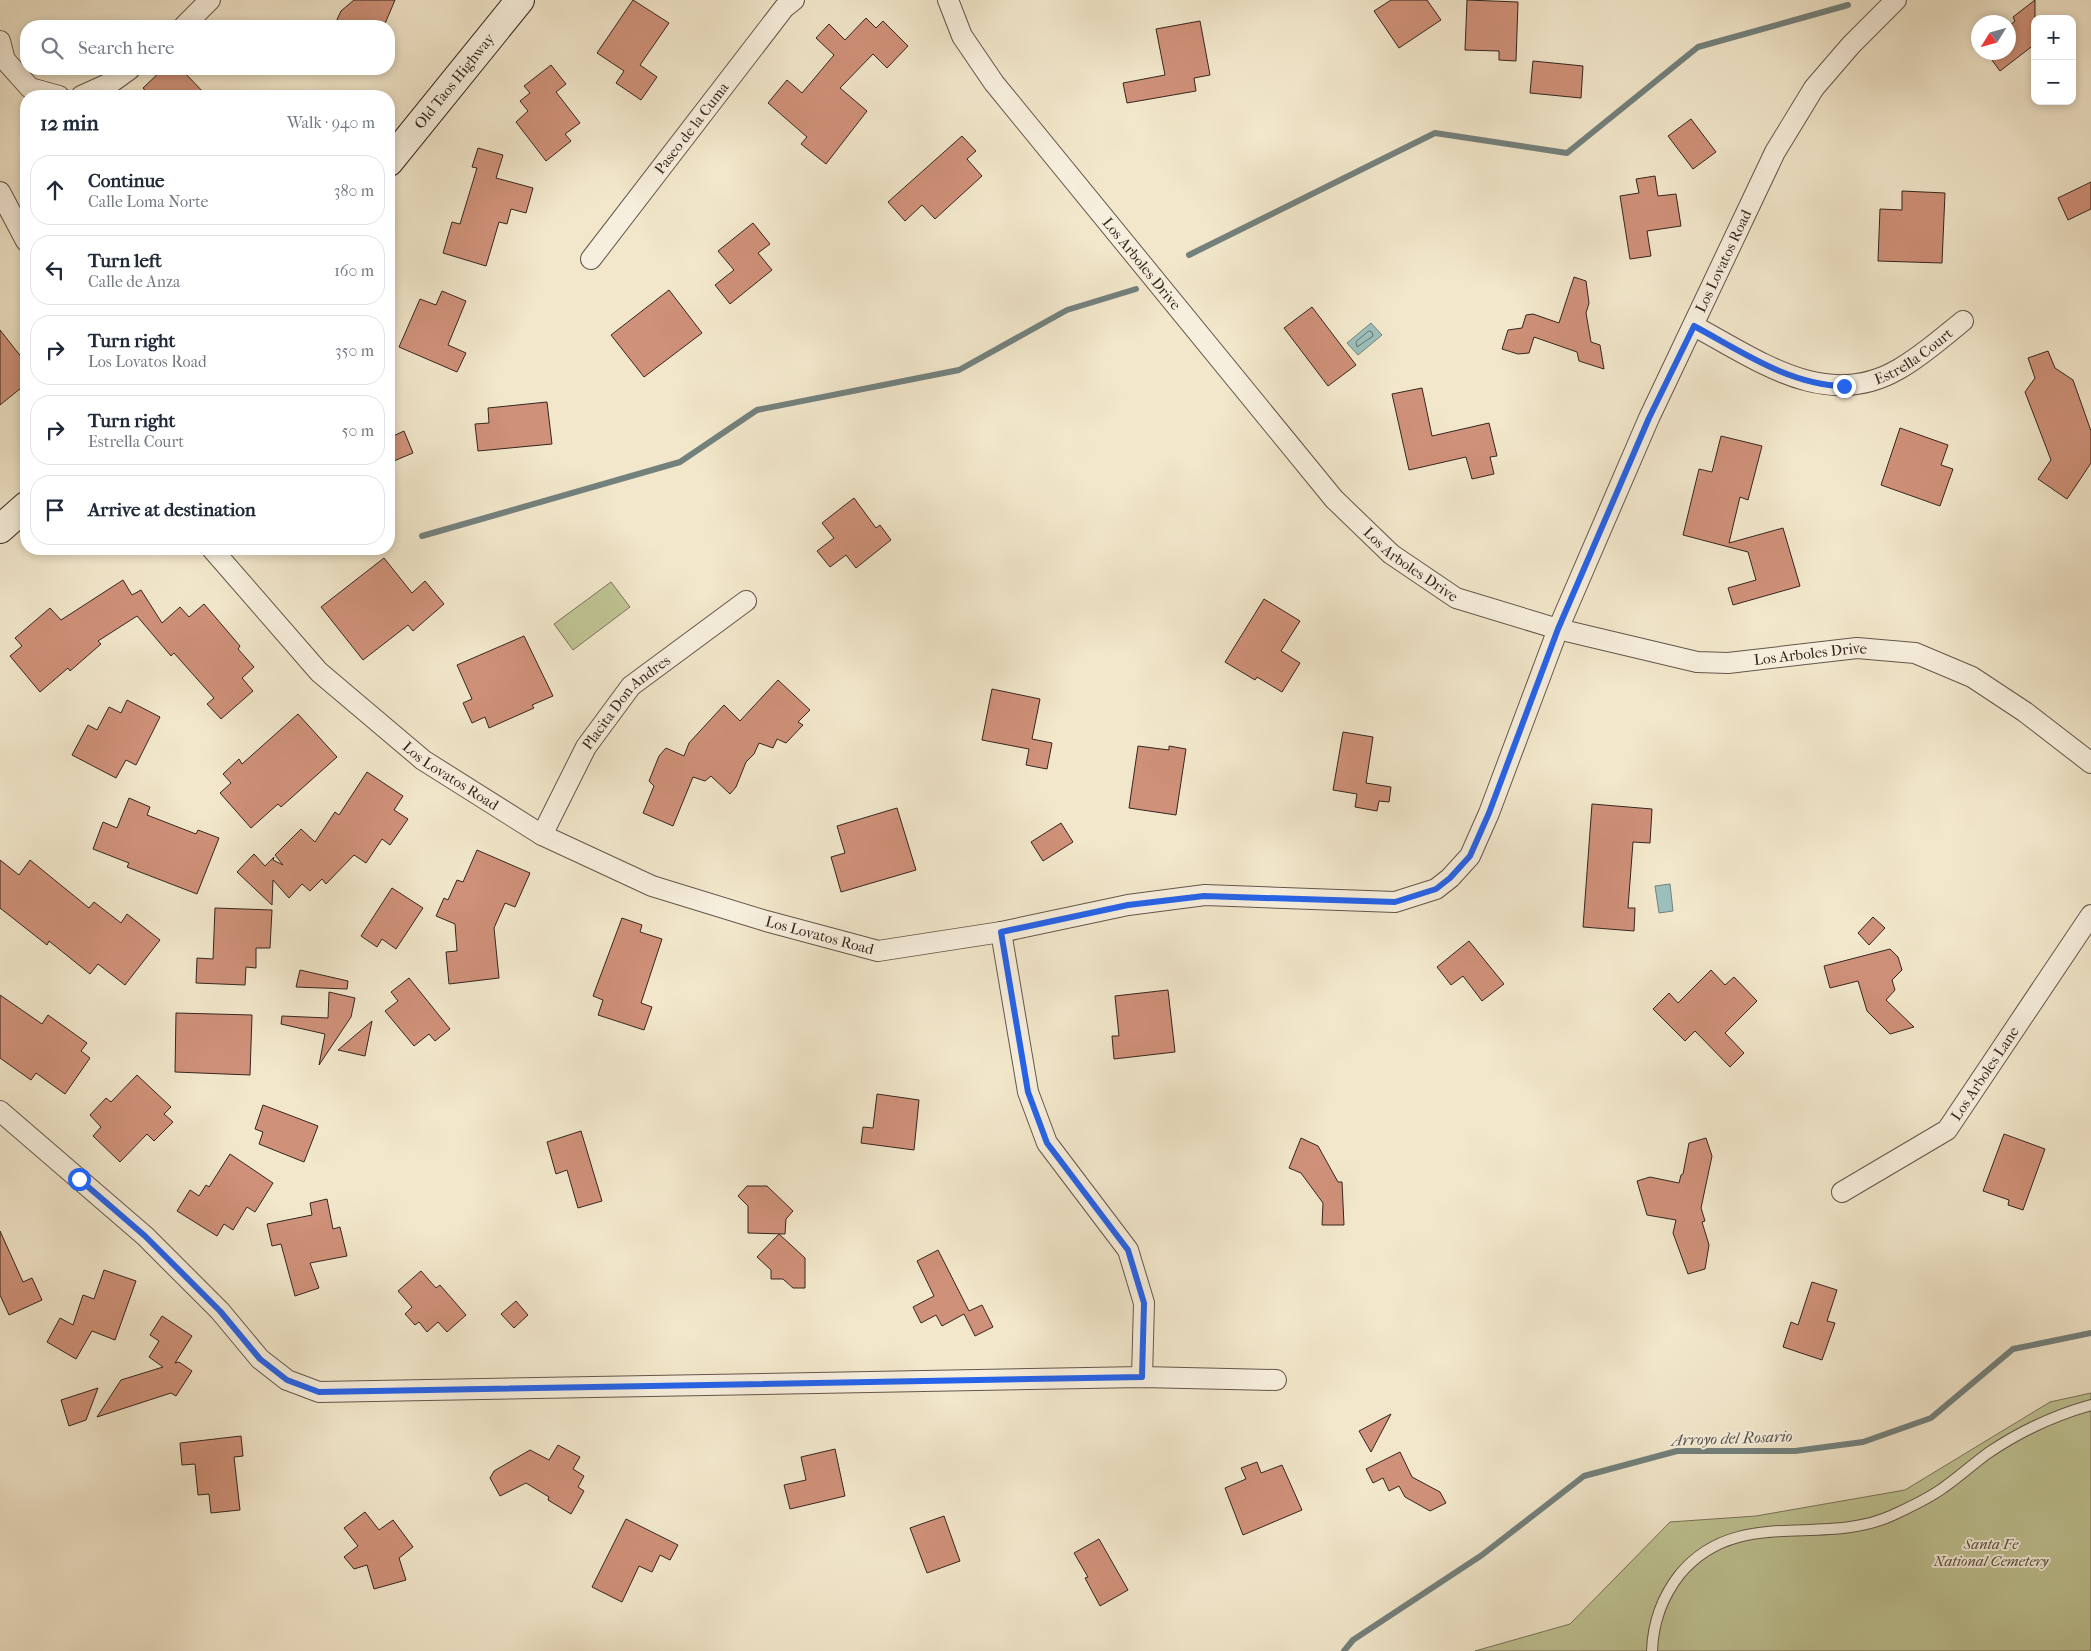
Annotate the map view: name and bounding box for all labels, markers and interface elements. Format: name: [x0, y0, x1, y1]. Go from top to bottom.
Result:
north arrow: [1971, 15, 2016, 60]
map controls: [2031, 15, 2076, 105]
button: +: [2031, 15, 2076, 60]
search box: [20, 20, 395, 75]
street label: Old Taos Highway: [410, 29, 499, 133]
icon: search: [38, 34, 66, 62]
text: Search here: [78, 37, 174, 59]
button: −: [2031, 60, 2076, 105]
street label: Paseo de la Cuma: [651, 78, 733, 178]
text: 12 min: [40, 111, 99, 135]
text: Walk · 940 m: [287, 113, 375, 132]
text: Continue: [88, 170, 164, 192]
icon: ahead: [41, 176, 69, 204]
text: 380 m: [334, 181, 374, 200]
text: Calle Loma Norte: [88, 192, 209, 211]
street label: Los Lovatos Road: [1691, 206, 1756, 315]
street label: Los Arboles Drive: [1099, 214, 1185, 314]
text: Turn left: [88, 250, 162, 272]
icon: left: [41, 256, 69, 284]
text: 160 m: [334, 261, 374, 280]
text: Calle de Anza: [88, 272, 180, 291]
street label: Estrella Court: [1872, 324, 1957, 388]
text: Turn right: [88, 330, 175, 352]
icon: right: [41, 336, 69, 364]
text: 350 m: [335, 341, 374, 360]
text: Los Lovatos Road: [88, 352, 207, 371]
route end: [1833, 375, 1856, 398]
text: Turn right: [88, 410, 175, 432]
icon: right: [41, 416, 69, 444]
text: 50 m: [342, 421, 374, 440]
text: Estrella Court: [88, 432, 184, 451]
icon: arrive: [41, 496, 69, 524]
text: Arrive at destination: [88, 499, 256, 521]
street label: Los Arboles Drive: [1360, 523, 1462, 606]
street label: Los Arboles Drive: [1753, 639, 1868, 669]
street label: Placita Don Andres: [578, 651, 674, 753]
street label: Los Lovatos Road: [399, 738, 502, 815]
street label: Los Lovatos Road: [764, 912, 877, 959]
street label: Los Arboles Lane: [1947, 1023, 2023, 1124]
route start: [68, 1168, 91, 1191]
water label: Arroyo del Rosario: [1669, 1426, 1793, 1450]
park label: Santa Fe National Cemetery: [1933, 1535, 2049, 1570]

